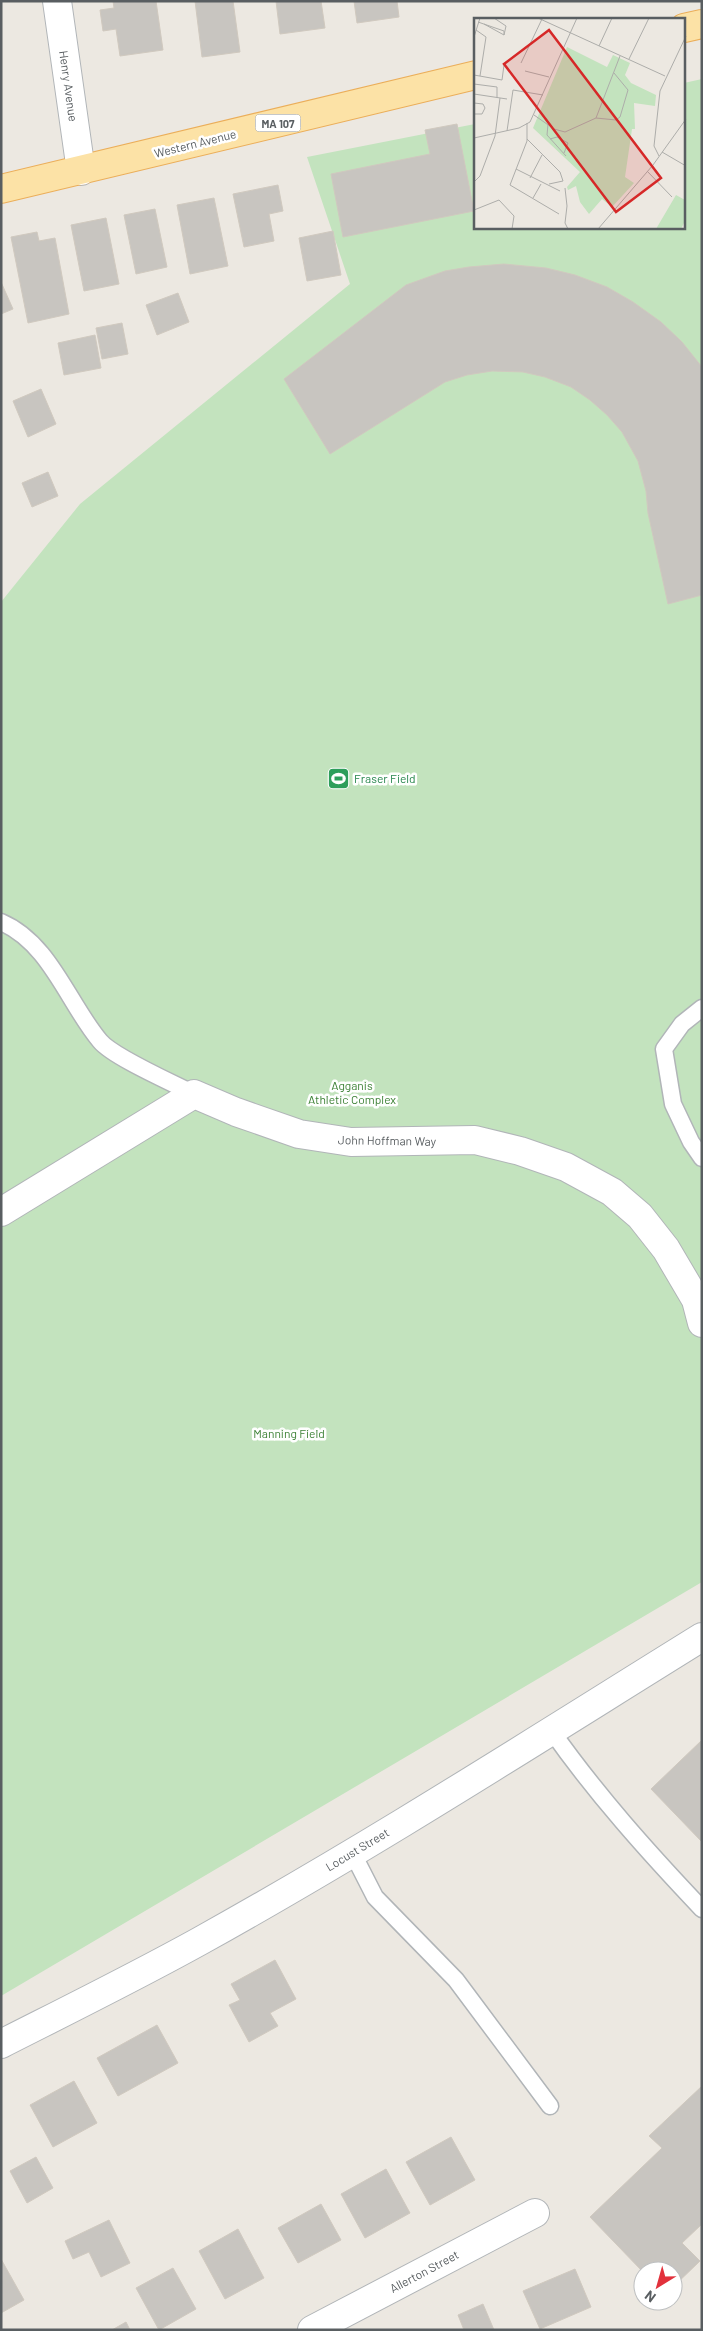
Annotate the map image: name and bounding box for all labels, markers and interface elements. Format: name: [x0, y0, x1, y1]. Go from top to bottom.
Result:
inset map: [474, 18, 686, 229]
street label: Henry Avenue: [57, 50, 81, 122]
road number: MA 107: [256, 115, 300, 132]
street label: Western Avenue: [153, 126, 237, 160]
sports icon: Fraser Field: [326, 766, 350, 790]
place label: Fraser Field: [354, 771, 416, 785]
park label: Agganis Athletic Complex: [308, 1078, 396, 1106]
street label: John Hoffman Way: [338, 1132, 437, 1148]
park label: Manning Field: [253, 1426, 325, 1440]
street label: Locust Street: [323, 1825, 391, 1873]
street label: Allerton Street: [387, 2247, 461, 2295]
north arrow: [633, 2261, 683, 2311]
text: N: [641, 2287, 659, 2306]

